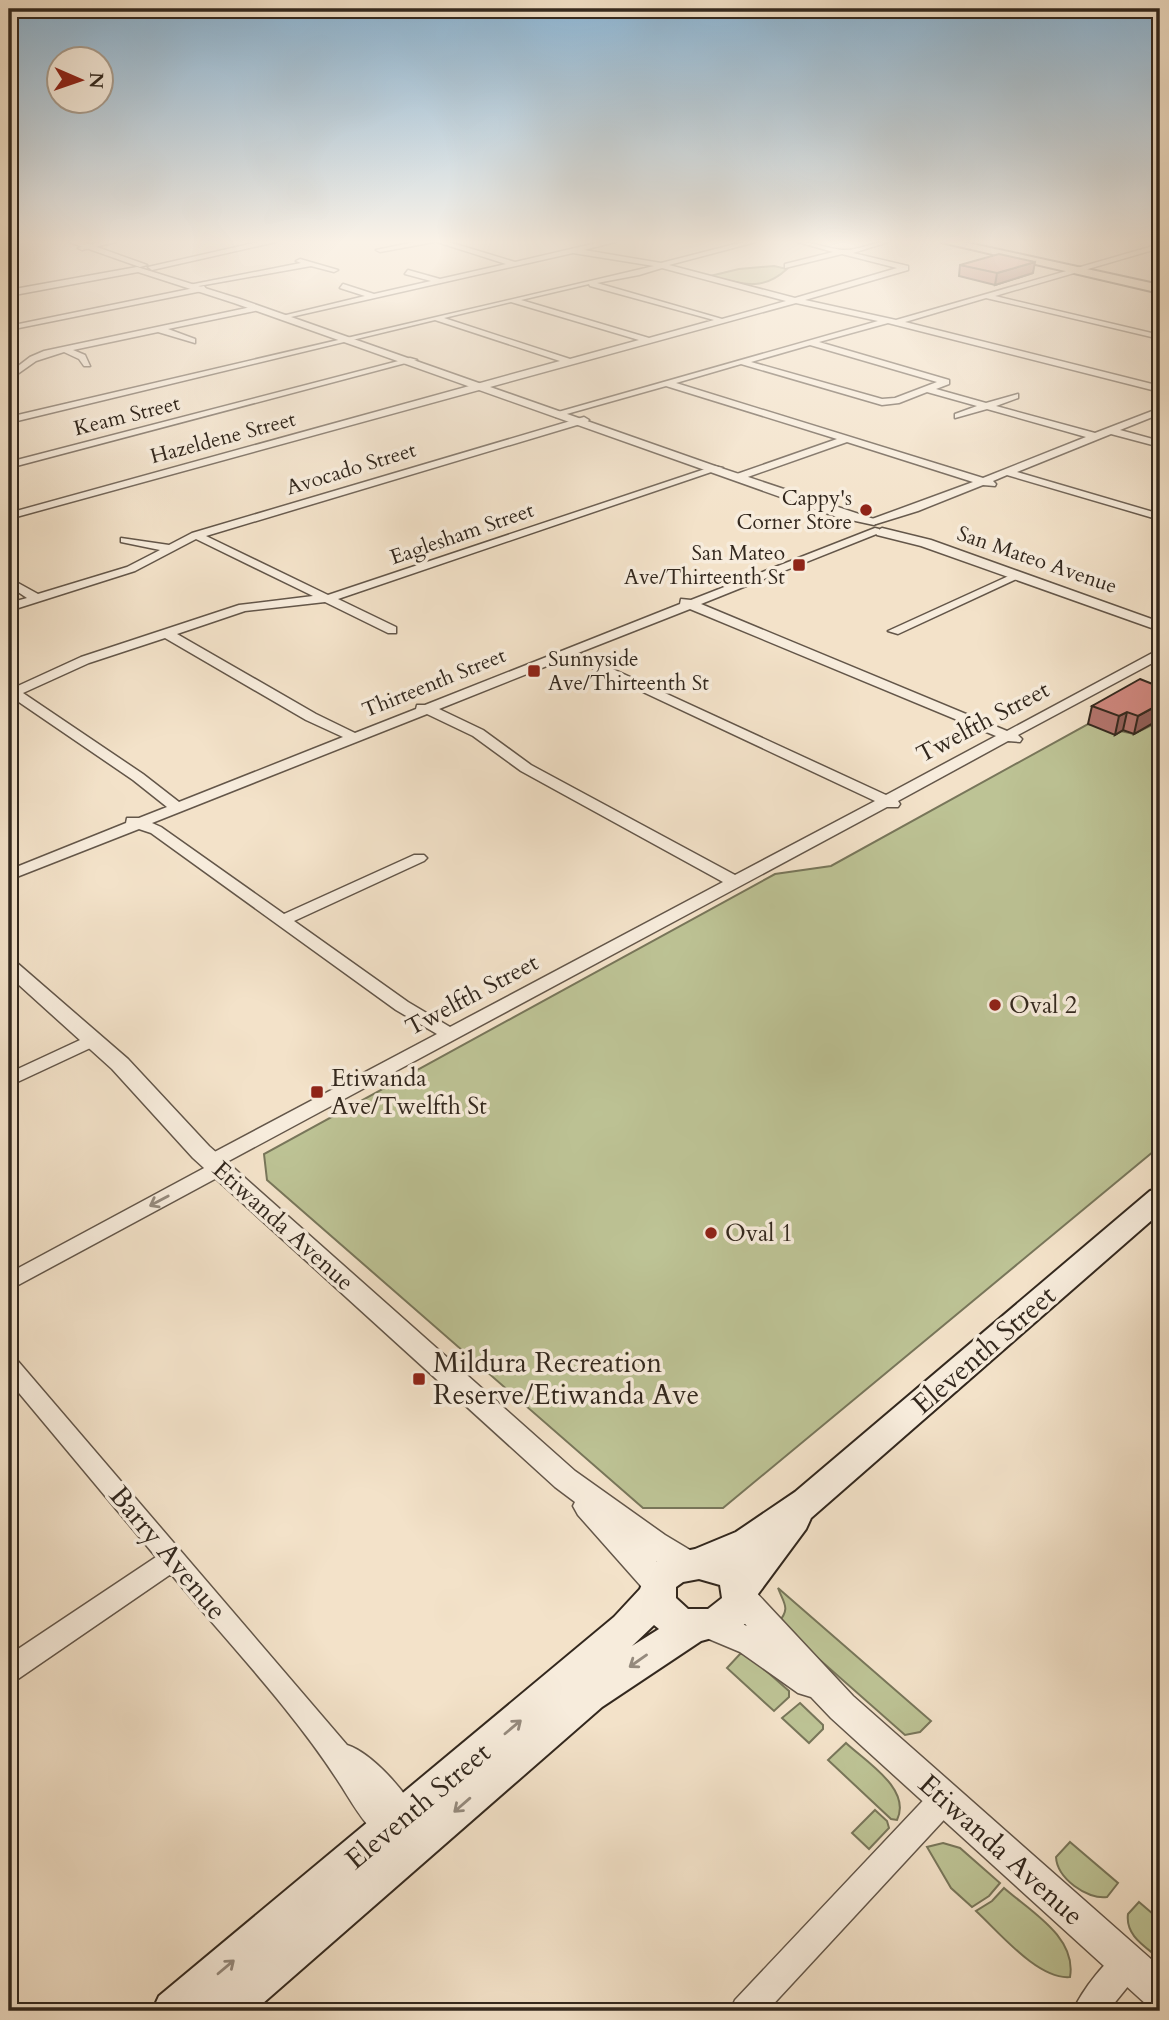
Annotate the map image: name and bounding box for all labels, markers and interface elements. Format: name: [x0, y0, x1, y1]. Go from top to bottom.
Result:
north arrow: [46, 46, 116, 116]
text: N: [83, 72, 109, 90]
street label: Keam Street: [71, 389, 183, 443]
street label: Hazeldene Street: [147, 405, 299, 471]
street label: Avocado Street: [283, 435, 420, 502]
place label: Cappy's Corner Store: [736, 484, 852, 537]
street label: Eaglesham Street: [386, 496, 538, 572]
marker: Cappy's Corner Store: [858, 502, 874, 518]
street label: San Mateo Avenue: [953, 519, 1121, 601]
place label: San Mateo Ave/Thirteenth St: [624, 539, 785, 592]
marker: San Mateo Ave/Thirteenth St: [791, 557, 807, 573]
street label: Thirteenth Street: [358, 641, 510, 725]
place label: Sunnyside Ave/Thirteenth St: [548, 645, 709, 698]
marker: Sunnyside Ave/Thirteenth St: [526, 663, 542, 679]
street label: Twelfth Street: [911, 673, 1056, 771]
street label: Twelfth Street: [400, 946, 545, 1044]
place label: Oval 2: [1009, 989, 1077, 1022]
marker: Oval 2: [987, 997, 1003, 1013]
place label: Etiwanda Ave/Twelfth St: [331, 1062, 487, 1123]
marker: Etiwanda Ave/Twelfth St: [309, 1084, 325, 1100]
street label: Etiwanda Avenue: [205, 1154, 361, 1298]
one-way arrow: [149, 1195, 170, 1208]
place label: Oval 1: [725, 1217, 793, 1250]
marker: Oval 1: [703, 1225, 719, 1241]
street label: Eleventh Street: [904, 1277, 1064, 1423]
place label: Mildura Recreation Reserve/Etiwanda Ave: [433, 1344, 699, 1414]
marker: Mildura Recreation Reserve/Etiwanda Ave: [411, 1371, 427, 1387]
street label: Barry Avenue: [101, 1478, 235, 1628]
one-way arrow: [629, 1654, 648, 1669]
one-way arrow: [503, 1719, 521, 1735]
street label: Eleventh Street: [337, 1734, 499, 1878]
street label: Etiwanda Avenue: [910, 1766, 1092, 1934]
one-way arrow: [453, 1797, 471, 1813]
one-way arrow: [217, 1959, 235, 1975]

